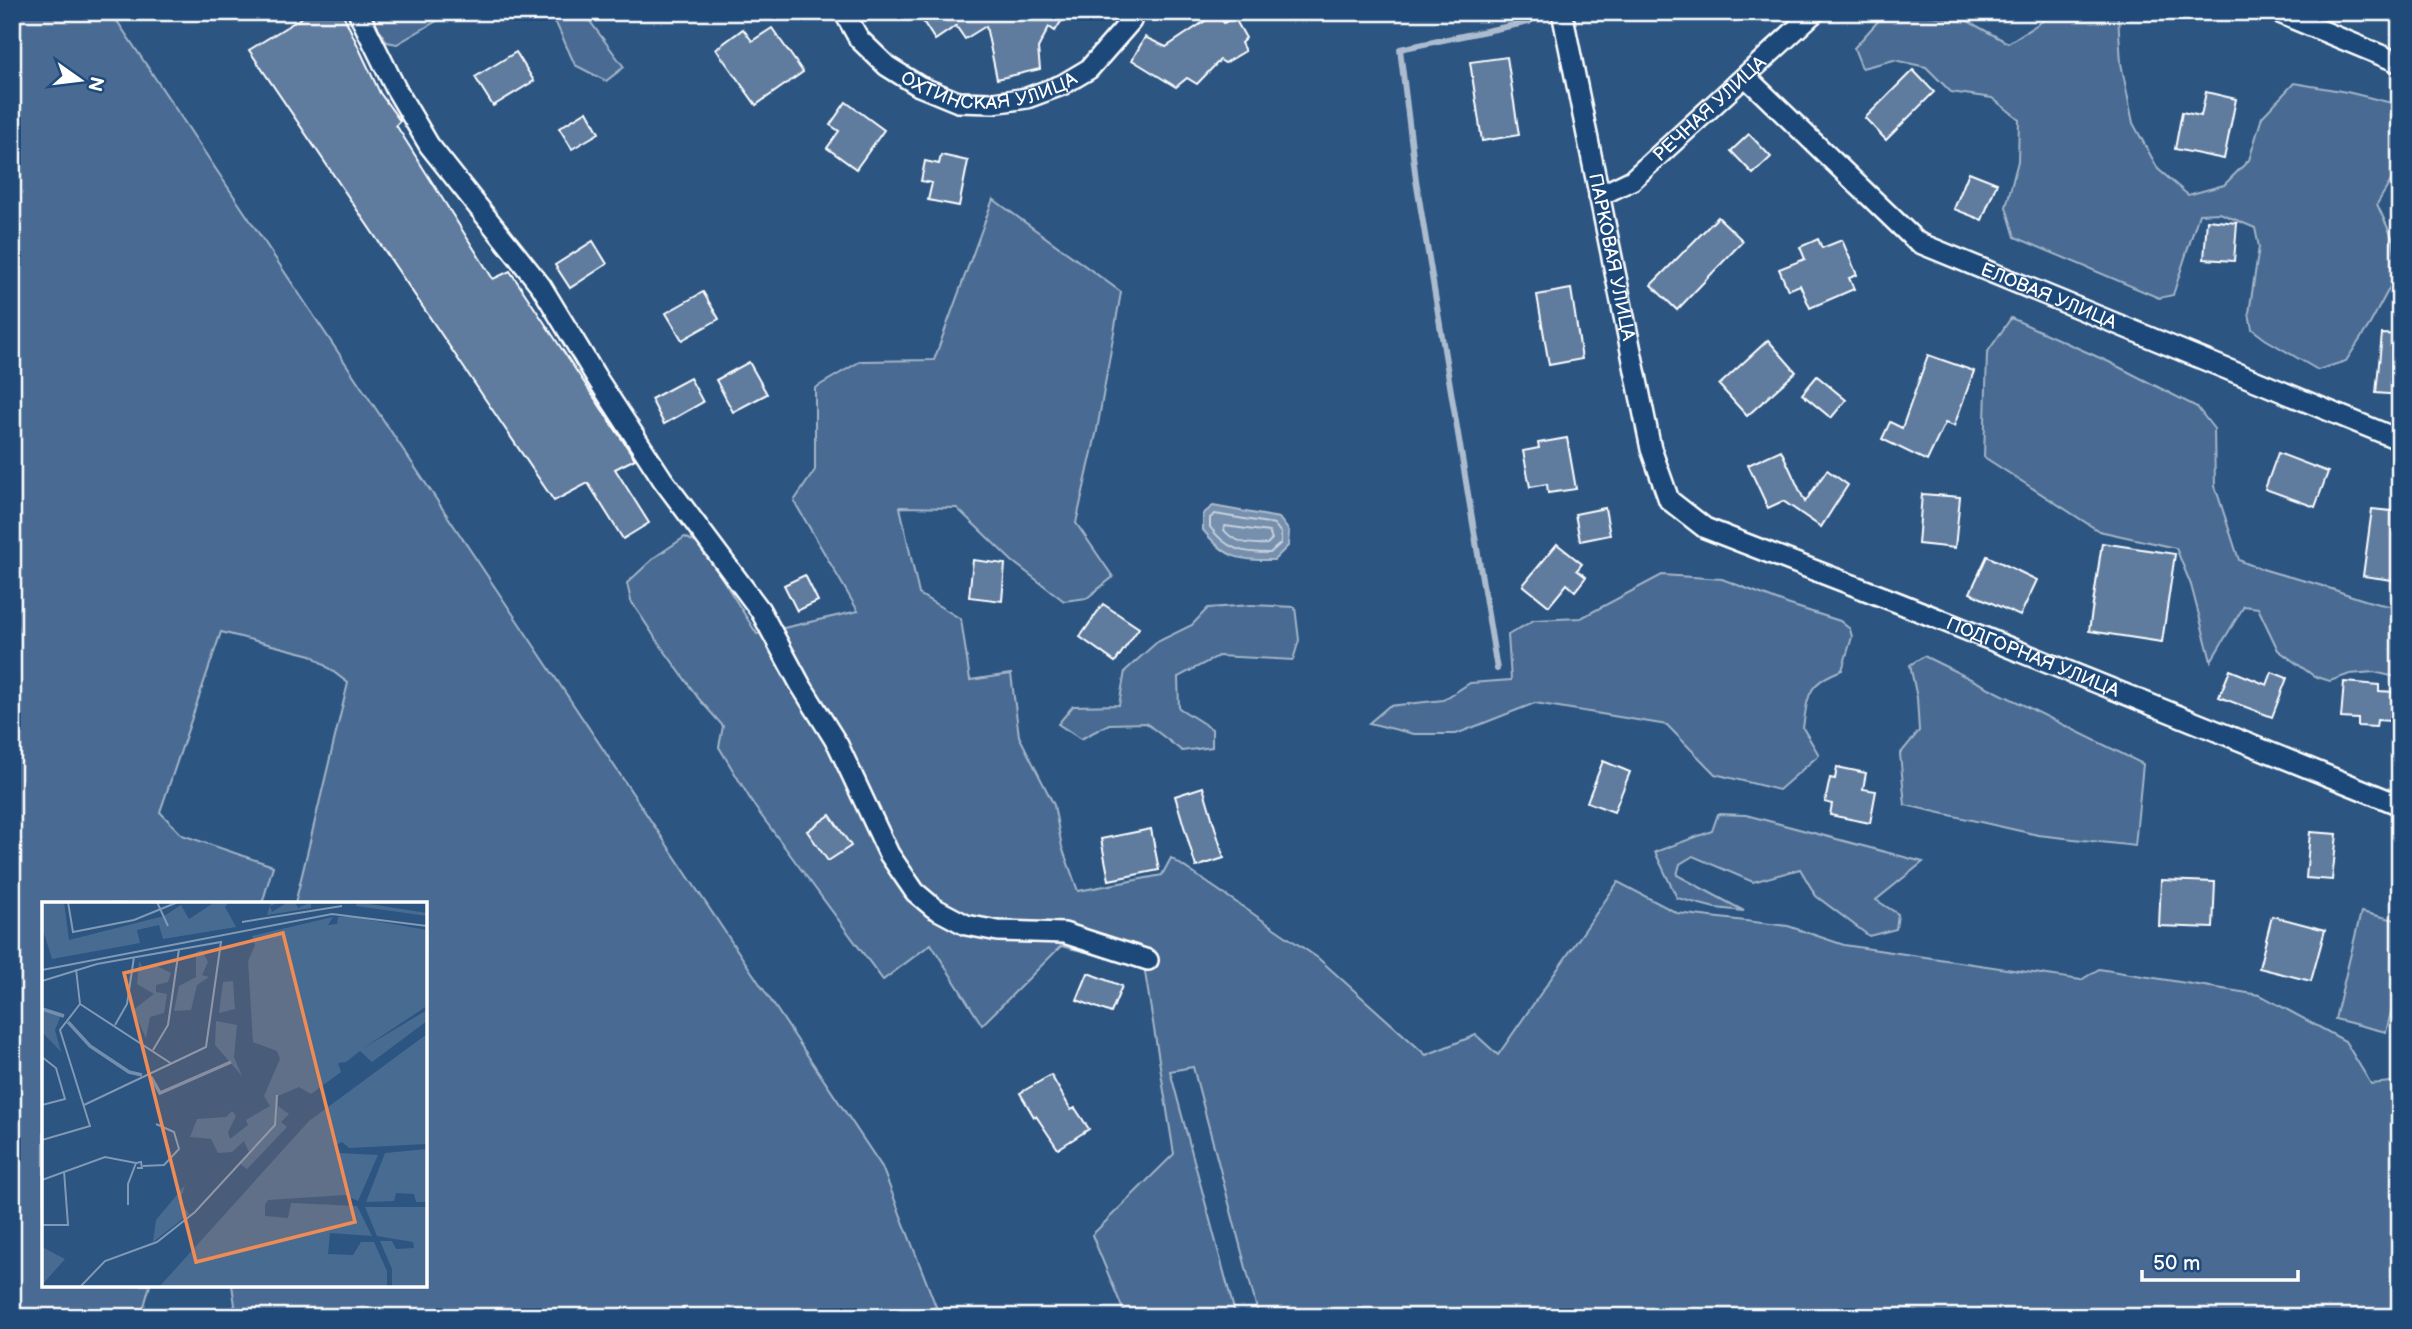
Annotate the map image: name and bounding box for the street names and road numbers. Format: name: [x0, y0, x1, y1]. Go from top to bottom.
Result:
street label: РЕЧНАЯ УЛИЦА: [1648, 51, 1771, 167]
street label: ОХТИНСКАЯ УЛИЦА: [897, 60, 1081, 82]
street label: ПАРКОВАЯ УЛИЦА: [1584, 171, 1640, 343]
street label: ЕЛОВАЯ УЛИЦА: [1977, 258, 2121, 334]
street label: ПОДГОРНАЯ УЛИЦА: [1943, 612, 2123, 702]

